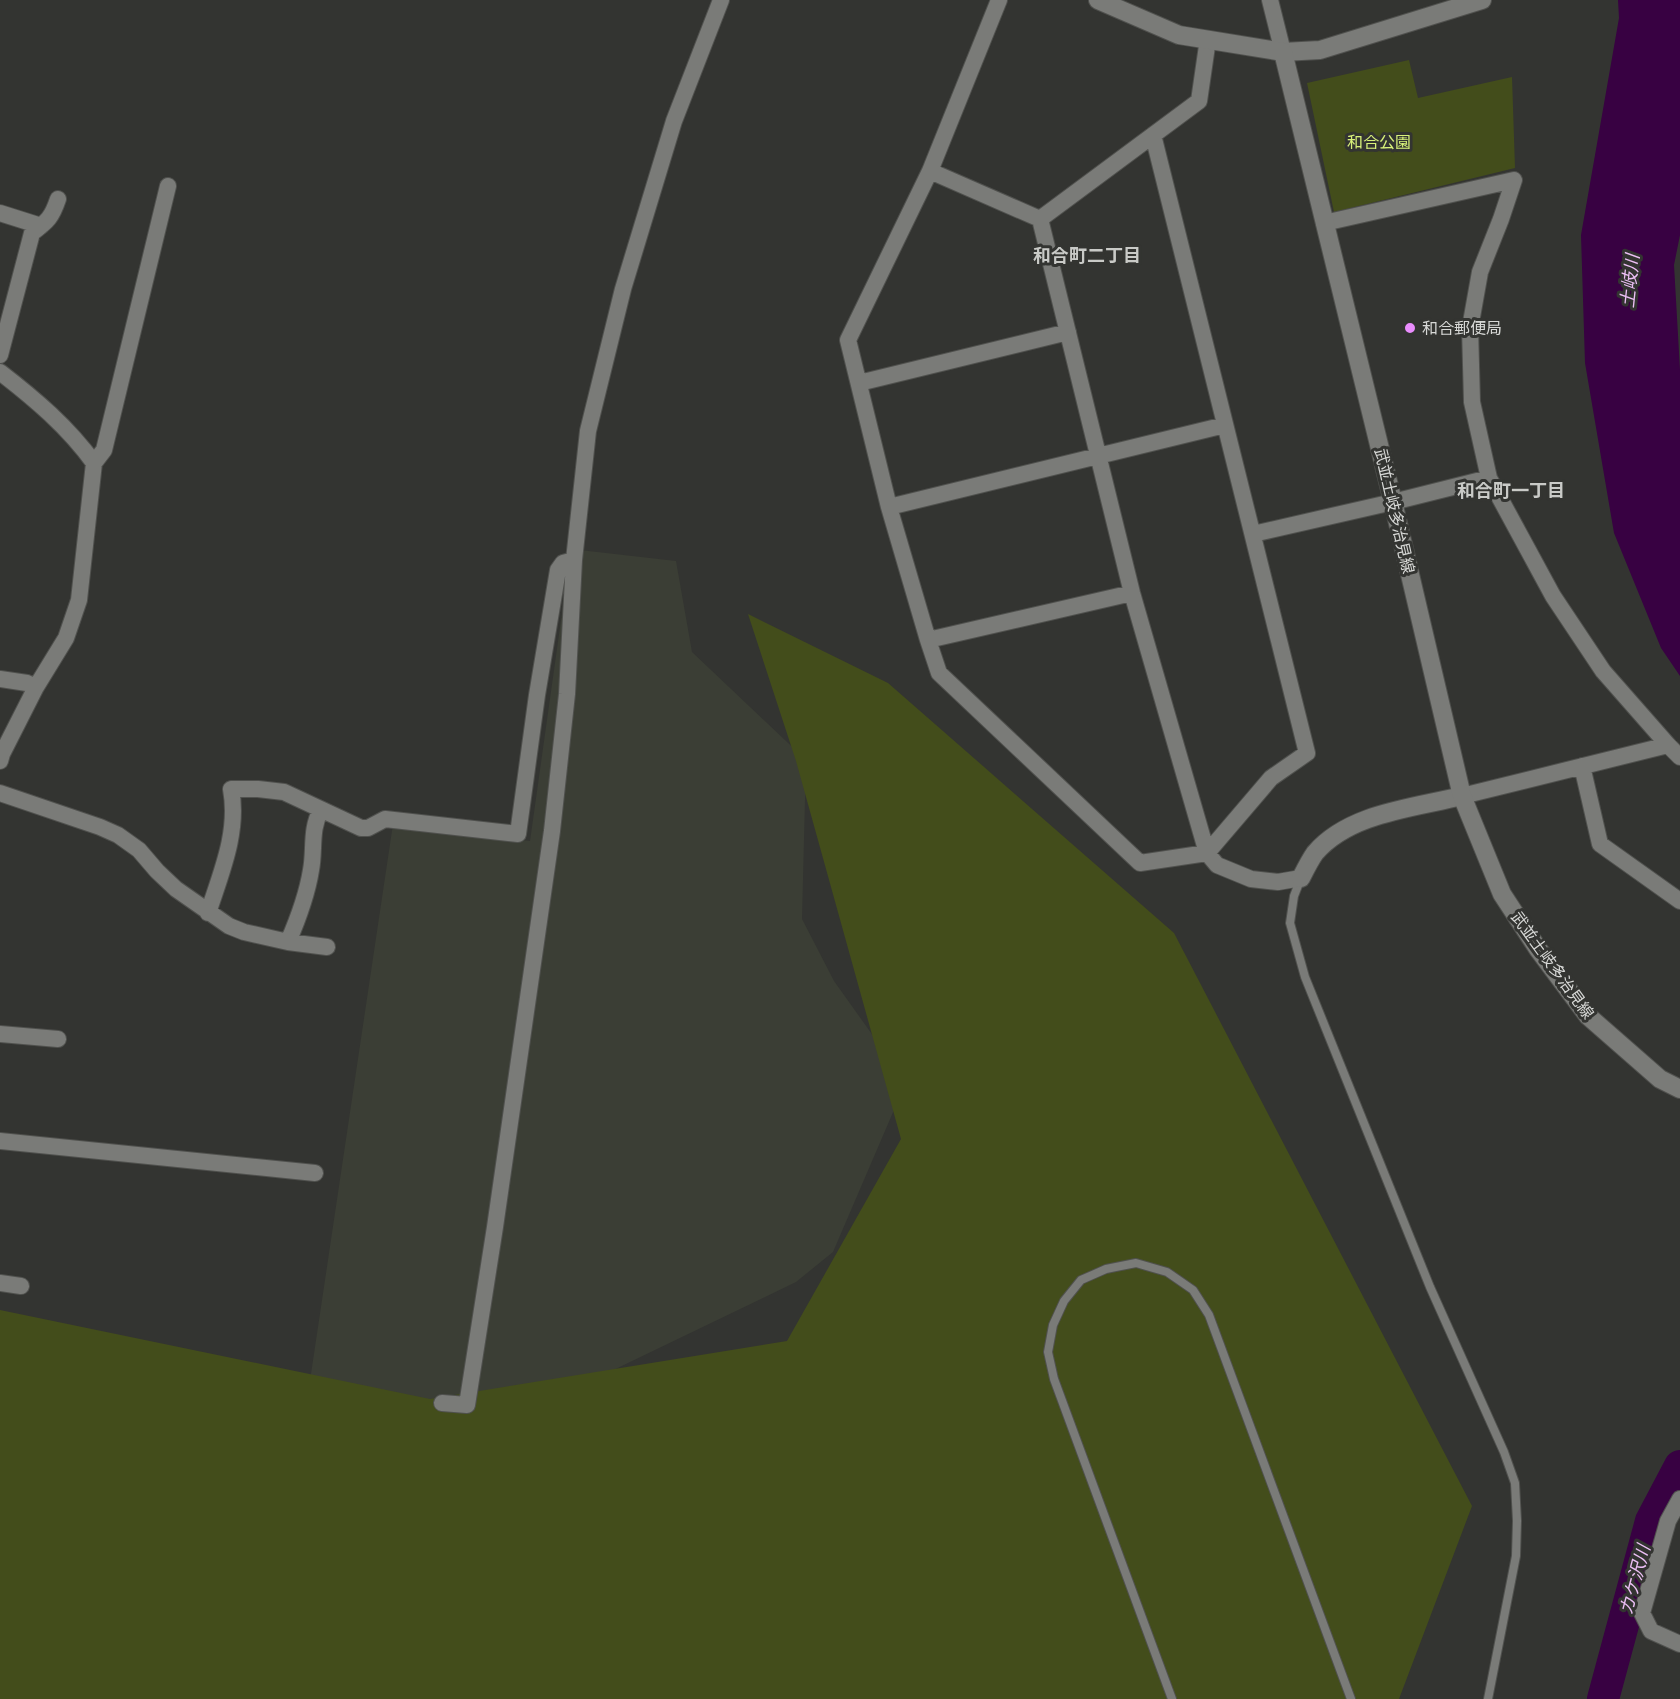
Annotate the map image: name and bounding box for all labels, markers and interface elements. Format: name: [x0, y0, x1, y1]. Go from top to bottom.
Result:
park label: 和合公園: [1347, 131, 1411, 154]
district label: 和合町二丁目: [1033, 243, 1141, 268]
water label: 土岐川: [1614, 251, 1645, 309]
place label: 和合郵便局: [1422, 317, 1502, 340]
marker: 和合郵便局: [1403, 321, 1417, 335]
street label: 武並土岐多治見線: [1369, 446, 1420, 576]
district label: 和合町一丁目: [1457, 478, 1565, 503]
street label: 武並土岐多治見線: [1506, 907, 1600, 1024]
water label: カケ沢川: [1613, 1540, 1656, 1618]

